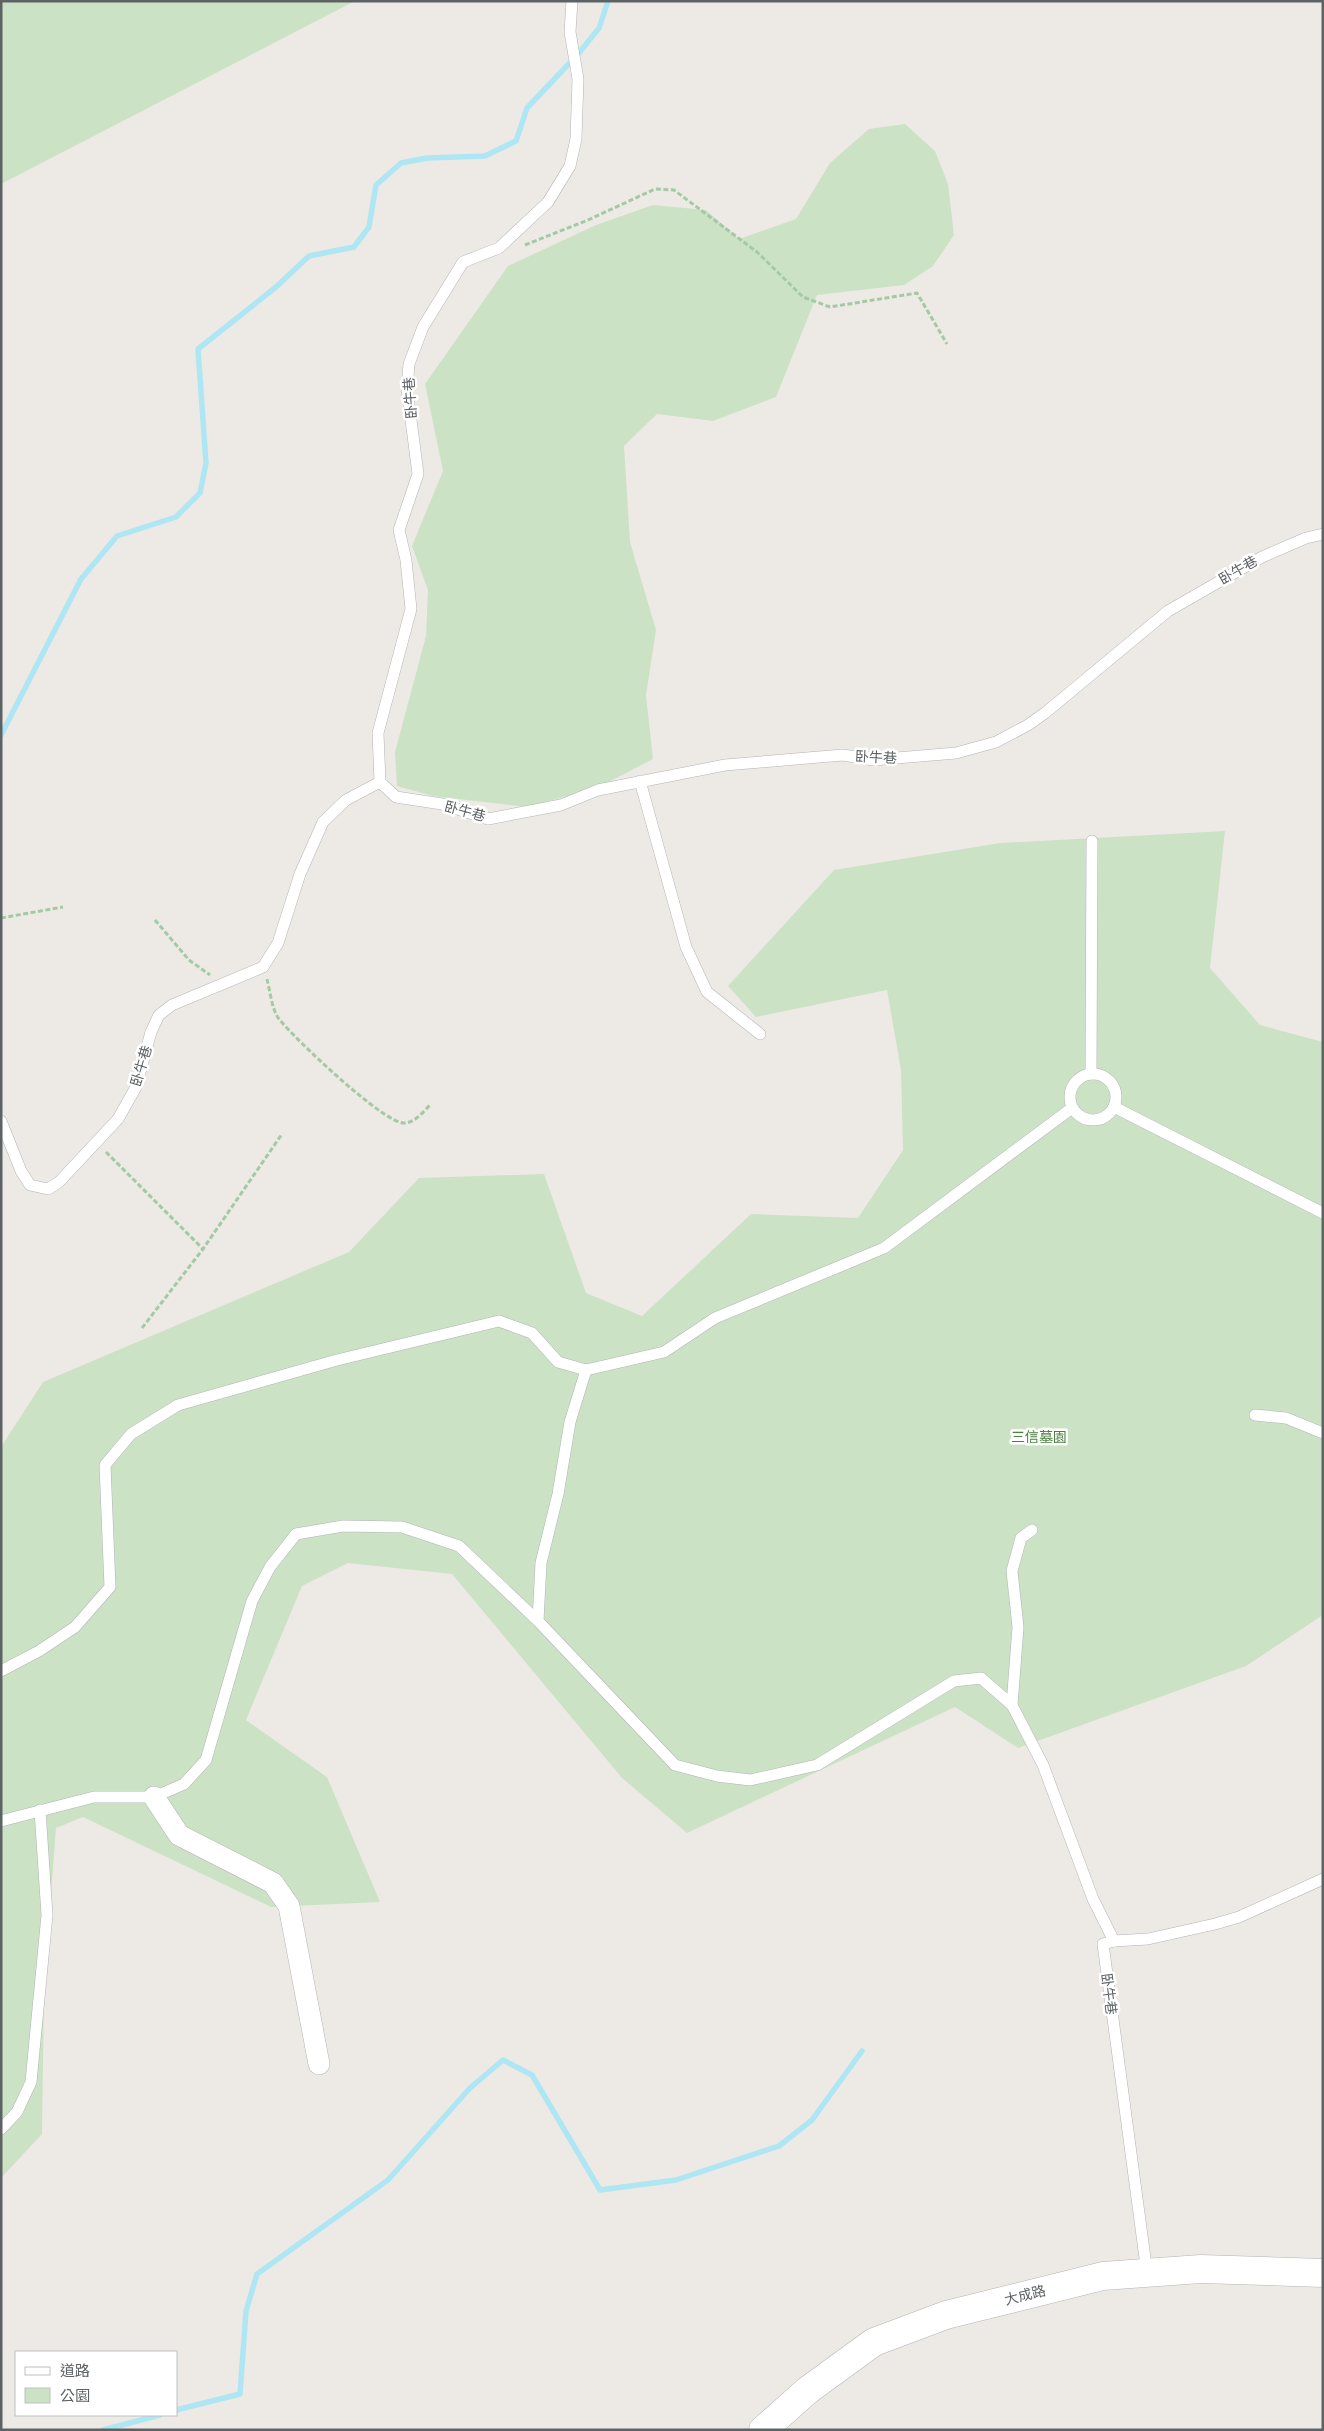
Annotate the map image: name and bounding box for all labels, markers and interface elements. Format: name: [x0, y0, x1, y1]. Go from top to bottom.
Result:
street label: 卧牛巷: [400, 376, 420, 420]
street label: 卧牛巷: [1215, 552, 1261, 588]
street label: 卧牛巷: [855, 747, 897, 767]
street label: 卧牛巷: [442, 797, 488, 825]
street label: 卧牛巷: [126, 1043, 156, 1089]
park label: 三信墓園: [1011, 1428, 1067, 1446]
street label: 卧牛巷: [1098, 1972, 1120, 2016]
street label: 大成路: [1002, 2281, 1048, 2309]
legend: [15, 2351, 178, 2416]
text: 道路: [60, 2361, 90, 2380]
text: 公園: [60, 2386, 90, 2405]

